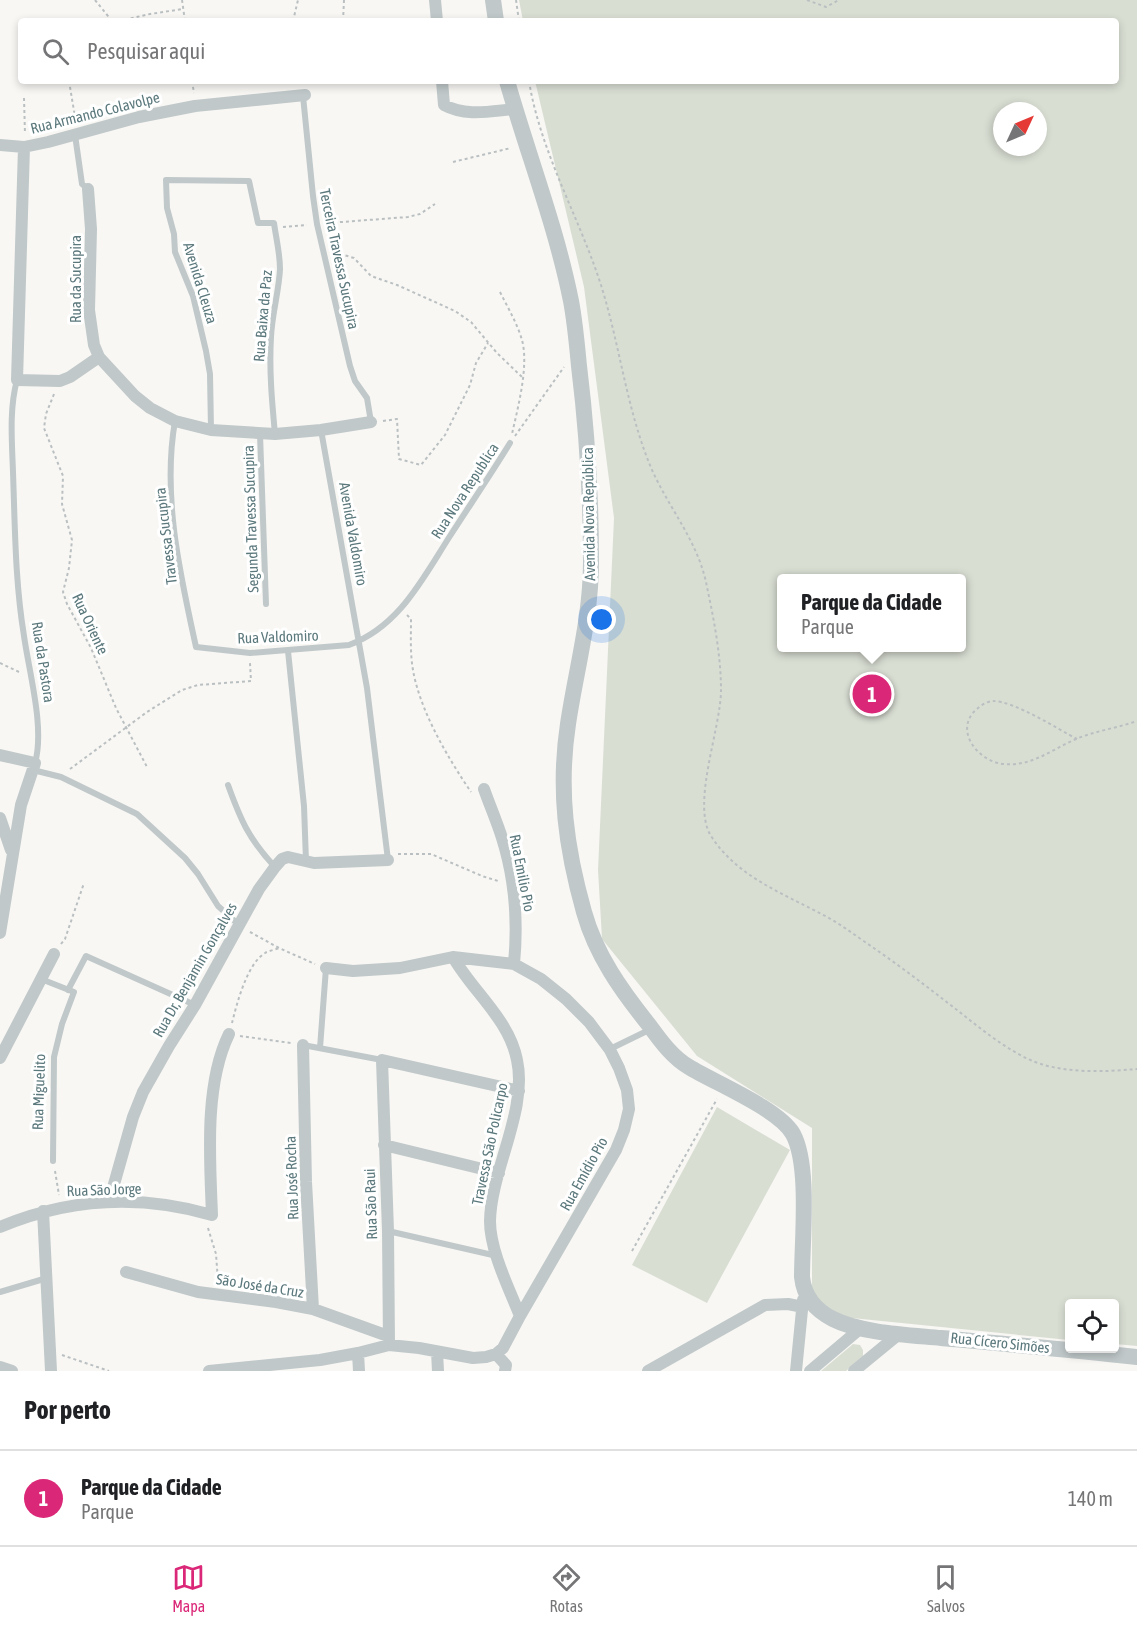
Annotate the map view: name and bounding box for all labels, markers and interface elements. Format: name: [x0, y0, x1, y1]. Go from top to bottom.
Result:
search box: [18, 18, 1119, 84]
icon: search: [39, 35, 72, 68]
text: Pesquisar aqui: [87, 38, 205, 64]
street label: Rua Armando Colavolpe: [29, 88, 161, 137]
north arrow: [993, 102, 1047, 156]
street label: Terceira Travessa Sucupira: [316, 187, 363, 331]
street label: Rua da Sucupira: [67, 235, 84, 323]
street label: Avenida Cleuza: [180, 240, 221, 326]
street label: Rua Baixa da Paz: [250, 269, 275, 363]
street label: Rua Nova Republica: [427, 440, 502, 542]
street label: Segunda Travessa Sucupira: [239, 445, 262, 593]
street label: Avenida Nova República: [579, 447, 598, 581]
street label: Avenida Valdomiro: [336, 481, 371, 587]
street label: Travessa Sucupira: [151, 487, 180, 585]
popup: [777, 574, 966, 652]
text: Parque da Cidade: [801, 589, 942, 615]
street label: Rua Oriente: [69, 591, 112, 657]
your location: [587, 605, 616, 634]
text: Parque: [801, 615, 854, 638]
street label: Rua da Pastora: [29, 620, 58, 704]
street label: Rua Valdomiro: [237, 627, 319, 646]
pin: 1: [852, 672, 892, 716]
street label: Rua Emilio Pio: [507, 833, 538, 913]
street label: Rua Dr, Benjamin Gonçalves: [149, 899, 240, 1040]
street label: Rua Miguelito: [29, 1053, 48, 1130]
street label: Travessa São Policarpo: [468, 1081, 511, 1207]
street label: Rua Emídio Pio: [556, 1134, 611, 1214]
street label: Rua José Rocha: [282, 1136, 301, 1220]
street label: Rua São Raui: [361, 1168, 380, 1240]
street label: Rua São Jorge: [66, 1180, 142, 1199]
street label: São José da Cruz: [215, 1270, 306, 1301]
map controls: [1065, 1299, 1119, 1353]
button: locate: [1065, 1299, 1119, 1353]
street label: Rua Cícero Simões: [950, 1329, 1050, 1356]
text: Por perto: [24, 1395, 111, 1425]
text: Parque da Cidade: [81, 1474, 222, 1500]
text: 1: [39, 1487, 48, 1510]
text: 140 m: [1068, 1487, 1113, 1510]
text: Parque: [81, 1500, 134, 1523]
tab: Mapa: [172, 1561, 205, 1615]
tab: Rotas: [550, 1561, 583, 1615]
tab: Salvos: [927, 1561, 965, 1615]

